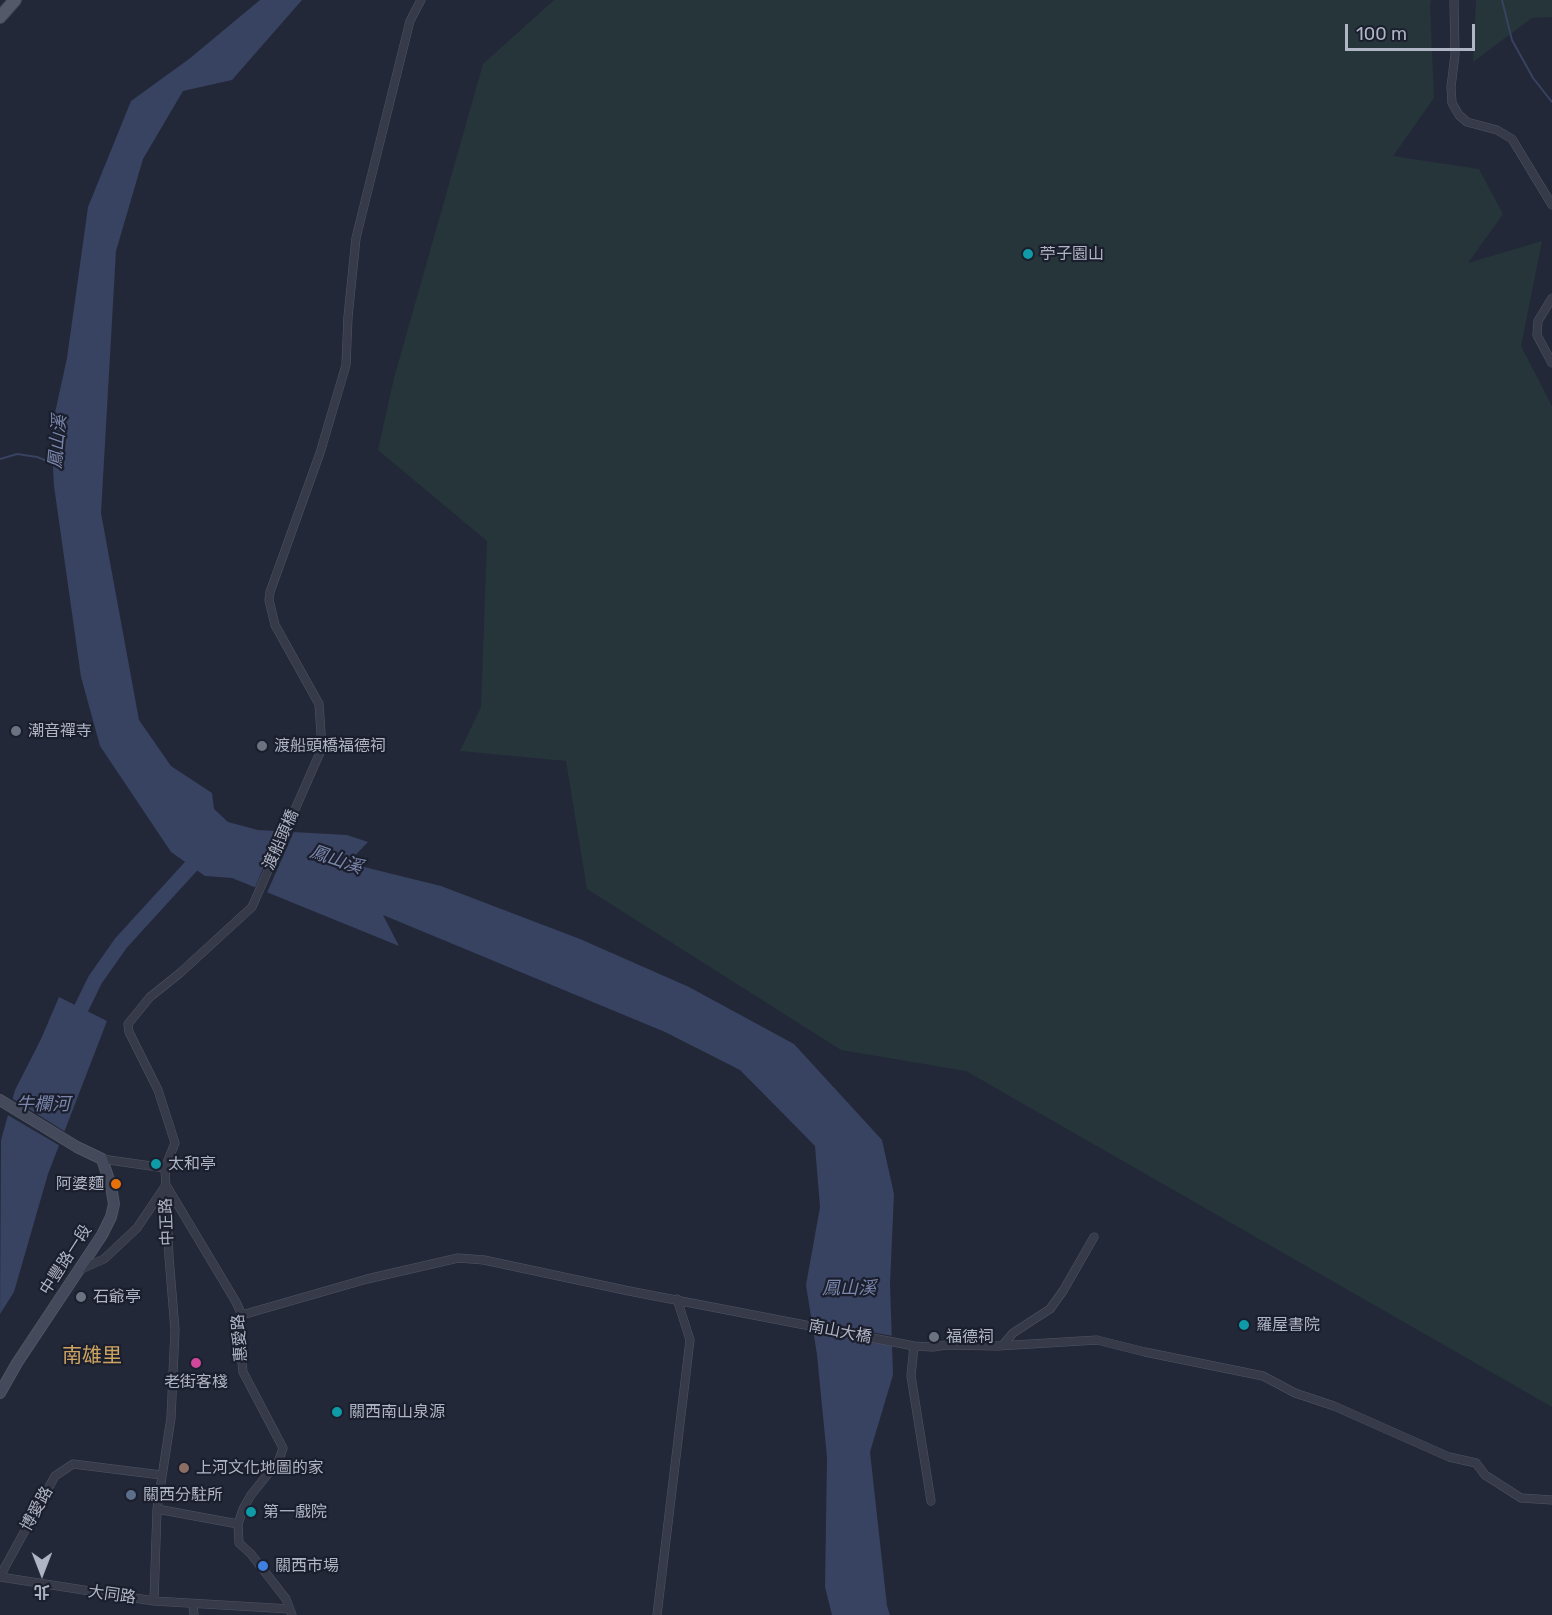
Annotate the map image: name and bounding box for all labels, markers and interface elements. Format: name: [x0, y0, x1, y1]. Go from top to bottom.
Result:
scale bar: [1348, 12, 1478, 50]
text: 100 m: [1356, 23, 1407, 45]
place label: 苧子園山: [1040, 244, 1104, 264]
marker: 苧子園山: [1021, 247, 1035, 261]
water label: 鳳山溪: [45, 414, 71, 470]
place label: 潮音禪寺: [28, 721, 92, 741]
marker: 潮音禪寺: [9, 724, 23, 738]
place label: 渡船頭橋福德祠: [274, 736, 386, 756]
marker: 渡船頭橋福德祠: [255, 739, 269, 753]
street label: 渡船頭橋: [259, 807, 303, 873]
water label: 鳳山溪: [307, 841, 365, 879]
water label: 牛欄河: [16, 1094, 70, 1116]
place label: 太和亭: [168, 1154, 216, 1174]
marker: 太和亭: [149, 1157, 163, 1171]
place label: 阿婆麵: [56, 1174, 104, 1194]
marker: 阿婆麵: [109, 1177, 123, 1191]
street label: 中正路: [157, 1198, 177, 1246]
street label: 中豐路一段: [36, 1221, 96, 1299]
water label: 鳳山溪: [822, 1278, 876, 1300]
place label: 石爺亭: [93, 1287, 141, 1307]
marker: 石爺亭: [74, 1290, 88, 1304]
street label: 惠愛路: [229, 1313, 251, 1363]
place label: 羅屋書院: [1256, 1315, 1320, 1335]
street label: 南山大橋: [807, 1316, 873, 1348]
marker: 羅屋書院: [1237, 1318, 1251, 1332]
place label: 福德祠: [946, 1327, 994, 1347]
marker: 福德祠: [927, 1330, 941, 1344]
district label: 南雄里: [62, 1344, 122, 1368]
marker: 老街客棧: [189, 1356, 203, 1370]
place label: 老街客棧: [164, 1372, 228, 1392]
place label: 關西南山泉源: [349, 1402, 445, 1422]
marker: 關西南山泉源: [330, 1405, 344, 1419]
place label: 上河文化地圖的家: [196, 1458, 324, 1478]
marker: 上河文化地圖的家: [177, 1461, 191, 1475]
street label: 博愛路: [17, 1483, 57, 1535]
place label: 關西分駐所: [143, 1485, 223, 1505]
marker: 關西分駐所: [124, 1488, 138, 1502]
place label: 第一戲院: [263, 1502, 327, 1522]
marker: 第一戲院: [244, 1505, 258, 1519]
north arrow: [12, 1543, 72, 1603]
place label: 關西市場: [275, 1556, 339, 1576]
marker: 關西市場: [256, 1559, 270, 1573]
text: 北: [34, 1582, 50, 1601]
street label: 大同路: [87, 1582, 137, 1608]

